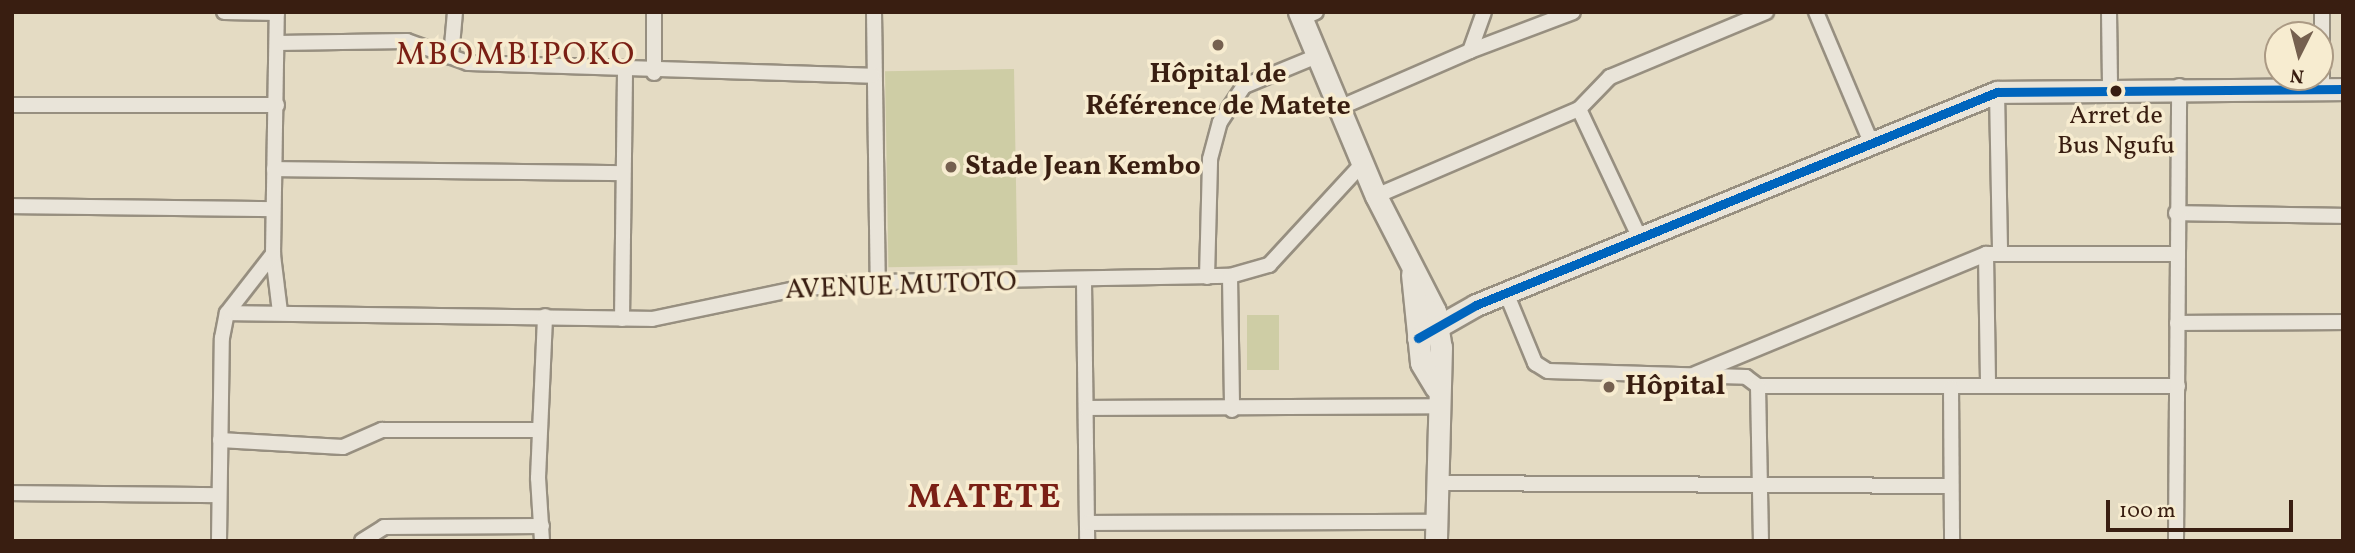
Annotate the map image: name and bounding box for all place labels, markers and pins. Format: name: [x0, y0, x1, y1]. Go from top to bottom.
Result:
marker: Hôpital de Référence de Matete: [1208, 35, 1228, 55]
place label: Hôpital de Référence de Matete: [1085, 58, 1351, 124]
marker: Arret de Bus Ngufu: [2109, 84, 2123, 98]
place label: Arret de Bus Ngufu: [2057, 101, 2175, 162]
place label: Stade Jean Kembo: [965, 150, 1201, 184]
marker: Stade Jean Kembo: [943, 159, 959, 175]
place label: Hôpital: [1625, 370, 1725, 404]
marker: Hôpital: [1599, 377, 1619, 397]

